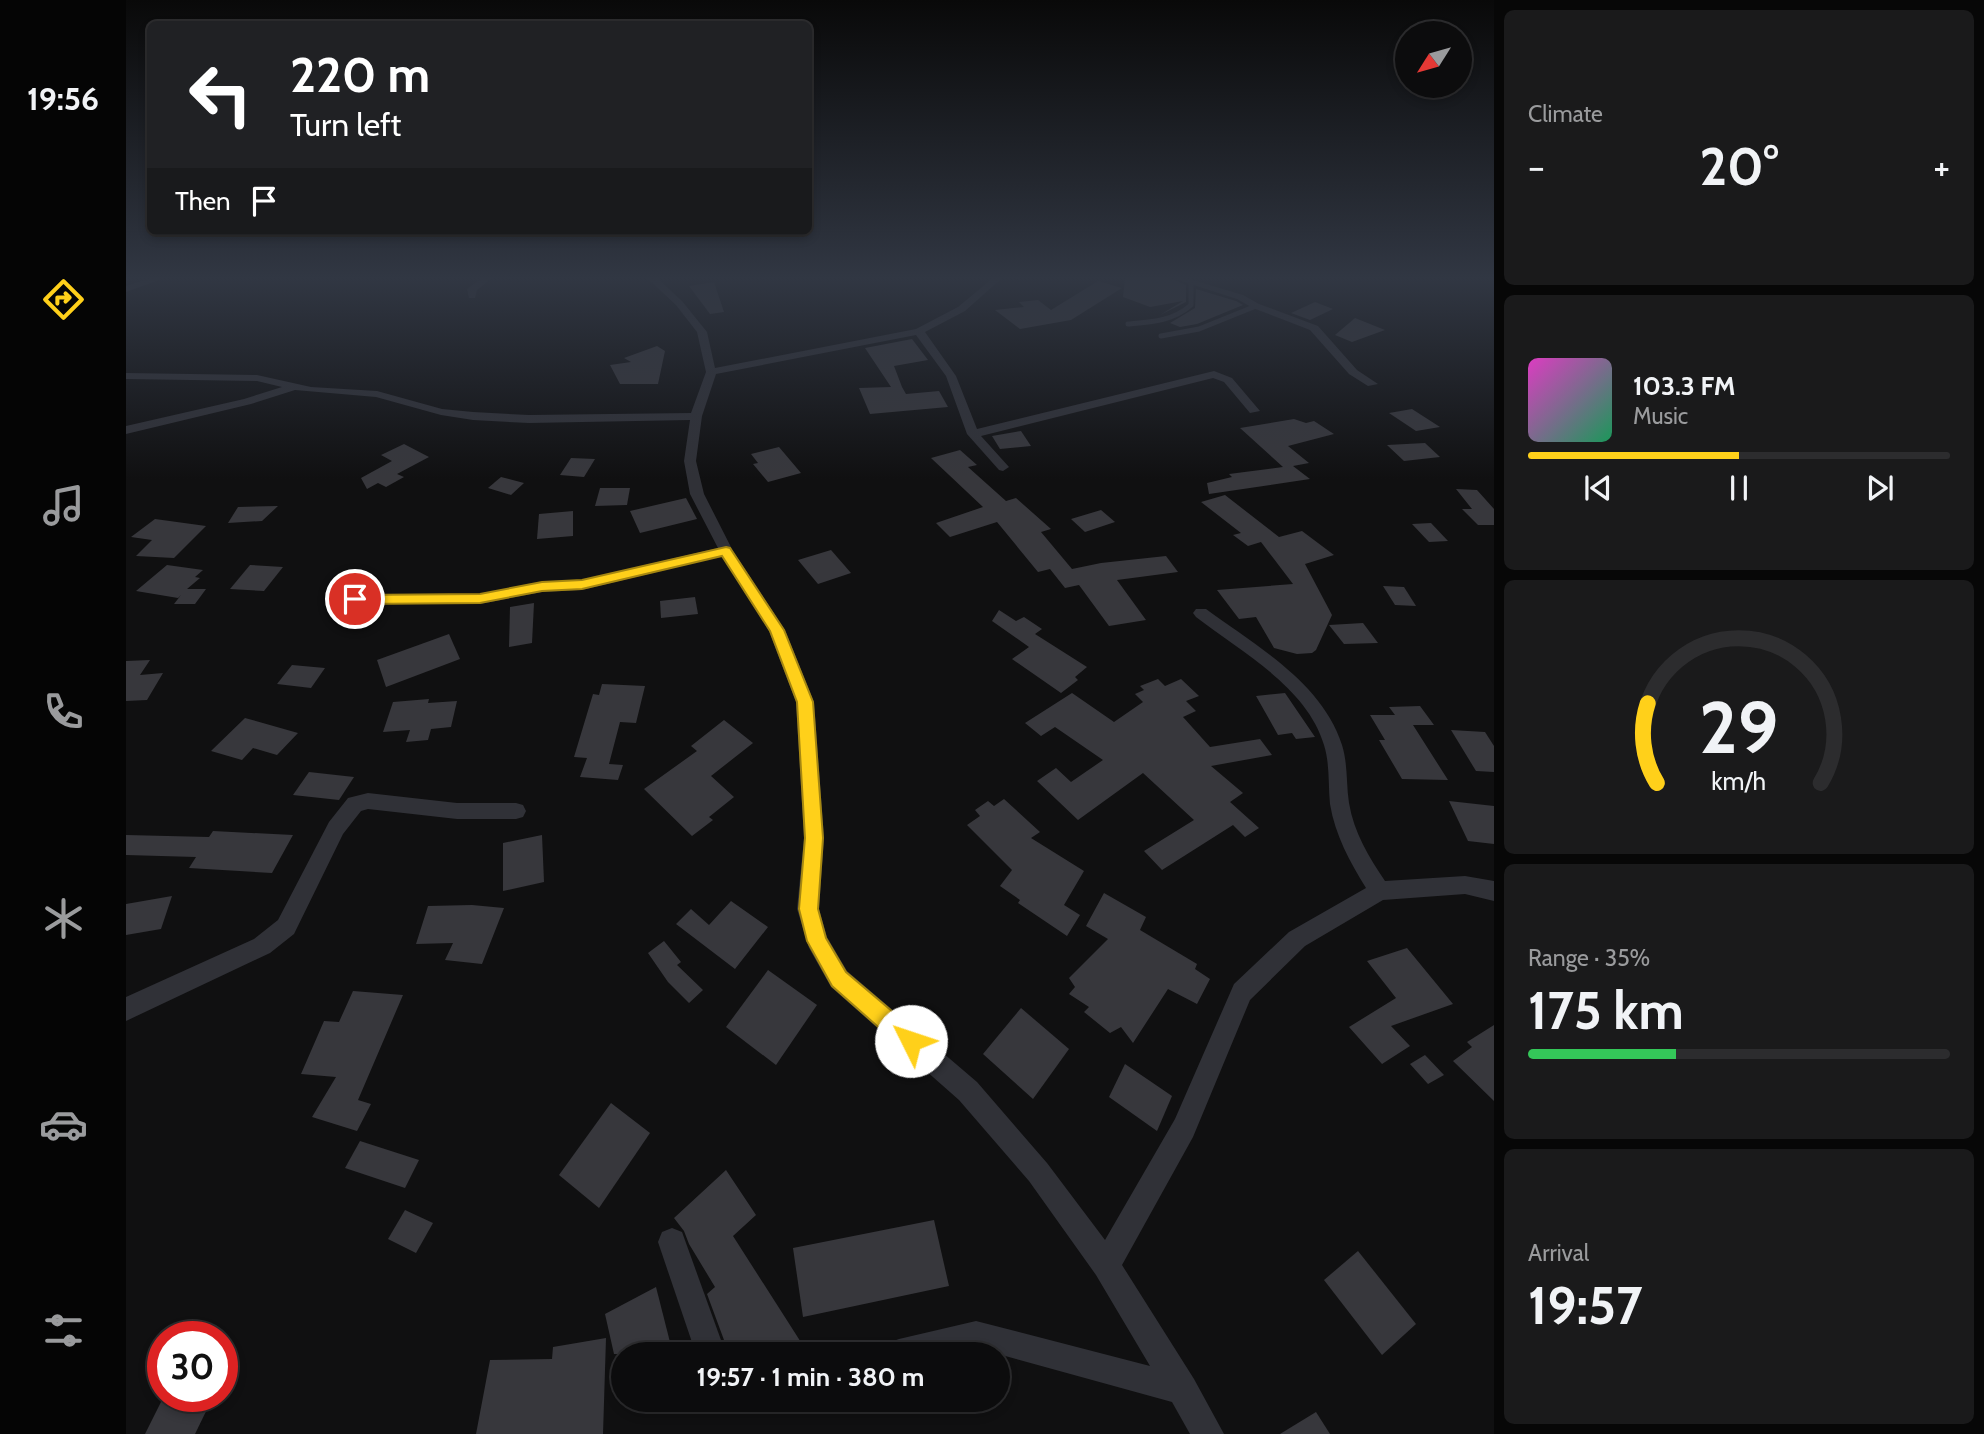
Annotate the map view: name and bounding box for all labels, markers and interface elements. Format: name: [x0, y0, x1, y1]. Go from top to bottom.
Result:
north arrow: [1395, 21, 1472, 98]
map controls: [1395, 21, 1472, 98]
text: 220 m: [290, 45, 430, 104]
icon: left: [175, 49, 266, 140]
text: 19:56: [27, 79, 99, 118]
text: Climate: [1528, 100, 1603, 128]
text: Turn left: [290, 105, 401, 144]
text: 20°: [1699, 135, 1779, 198]
text: −: [1528, 143, 1545, 190]
text: +: [1933, 143, 1950, 190]
icon: arrive: [245, 182, 283, 220]
text: Then: [175, 185, 231, 217]
icon: directions: [39, 275, 88, 324]
text: 103.3 FM: [1633, 370, 1736, 402]
text: Music: [1633, 402, 1688, 430]
icon: previous: [1579, 469, 1617, 507]
icon: pause: [1720, 469, 1758, 507]
icon: next: [1861, 469, 1899, 507]
icon: music: [39, 481, 88, 530]
pin: [325, 569, 385, 629]
icon: arrive: [336, 580, 374, 618]
text: 29: [1699, 683, 1779, 771]
icon: phone: [39, 687, 88, 736]
text: km/h: [1712, 766, 1766, 796]
icon: climate: [39, 894, 88, 943]
text: Range · 35%: [1528, 944, 1650, 972]
text: 175 km: [1528, 979, 1684, 1042]
position arrow: [874, 1004, 948, 1078]
icon: car: [39, 1100, 88, 1149]
text: Arrival: [1528, 1239, 1589, 1267]
text: 19:57: [1528, 1274, 1642, 1337]
icon: filters: [39, 1306, 88, 1355]
speed limit sign: 30: [147, 1321, 238, 1412]
text: 19:57 · 1 min · 380 m: [697, 1361, 924, 1393]

